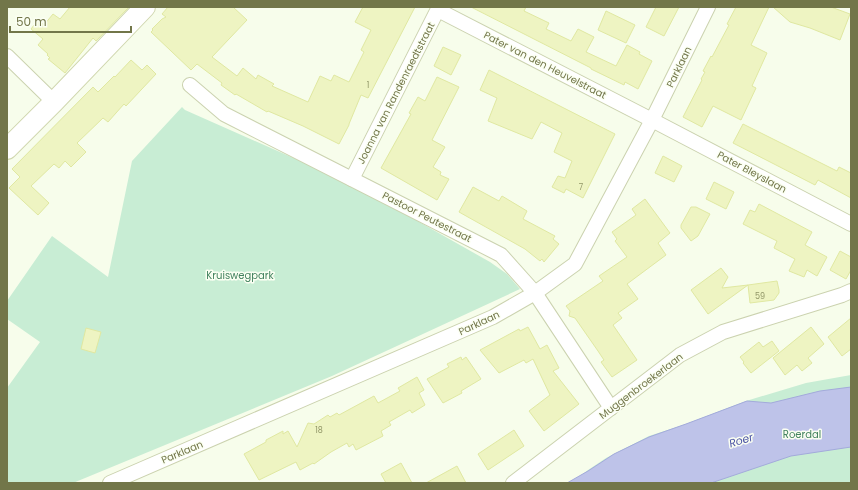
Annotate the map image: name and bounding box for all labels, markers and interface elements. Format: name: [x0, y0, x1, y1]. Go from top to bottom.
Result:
scale bar: [10, 8, 131, 34]
text: 50 m: [16, 13, 47, 30]
street label: Joanna van Randenraedtstraat: [354, 19, 439, 167]
street label: Pater van den Heuvelstraat: [481, 27, 609, 103]
street label: Parklaan: [663, 44, 695, 90]
house number: 1: [367, 80, 369, 91]
street label: Pater Bleyslaan: [715, 147, 789, 197]
house number: 7: [579, 182, 584, 193]
street label: Pastoor Peutestraat: [380, 188, 475, 246]
park label: Kruiswegpark: [206, 268, 275, 283]
house number: 59: [755, 291, 765, 302]
street label: Parklaan: [456, 307, 502, 339]
street label: Muggenbroekerlaan: [596, 349, 686, 423]
house number: 18: [315, 425, 323, 436]
park label: Roerdal: [783, 427, 821, 442]
water label: Roer: [727, 428, 756, 451]
street label: Parklaan: [159, 437, 205, 467]

